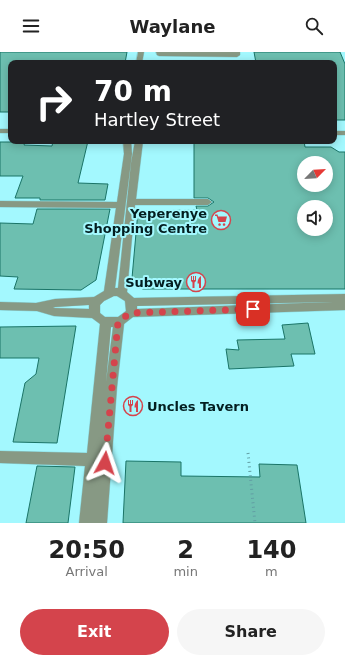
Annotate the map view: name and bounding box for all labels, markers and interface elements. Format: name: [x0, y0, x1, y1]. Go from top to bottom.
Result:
icon: menu: [20, 15, 42, 37]
icon: search: [303, 15, 325, 37]
text: Waylane: [130, 16, 215, 37]
text: 70 m: [94, 75, 172, 108]
icon: right: [28, 76, 80, 128]
text: Hartley Street: [94, 109, 220, 130]
north arrow: [297, 156, 333, 192]
map controls: [297, 156, 333, 236]
button: sound: [297, 200, 333, 236]
place label: Yeperenye Shopping Centre: [84, 206, 207, 236]
supermarket icon: Yeperenye Shopping Centre: [210, 209, 232, 231]
restaurant icon: Subway: [185, 271, 207, 293]
place label: Subway: [125, 275, 183, 290]
pin: [236, 292, 270, 326]
icon: arrive: [242, 298, 264, 320]
restaurant icon: Uncles Tavern: [122, 395, 144, 417]
place label: Uncles Tavern: [147, 399, 249, 414]
position arrow: [84, 442, 126, 484]
text: 20:50: [48, 536, 125, 564]
text: 2: [177, 536, 194, 564]
text: 140: [246, 536, 296, 564]
text: Arrival: [66, 564, 108, 579]
text: min: [173, 564, 198, 579]
text: m: [265, 564, 278, 579]
button: Exit: [20, 609, 169, 655]
button: Share: [177, 609, 325, 655]

